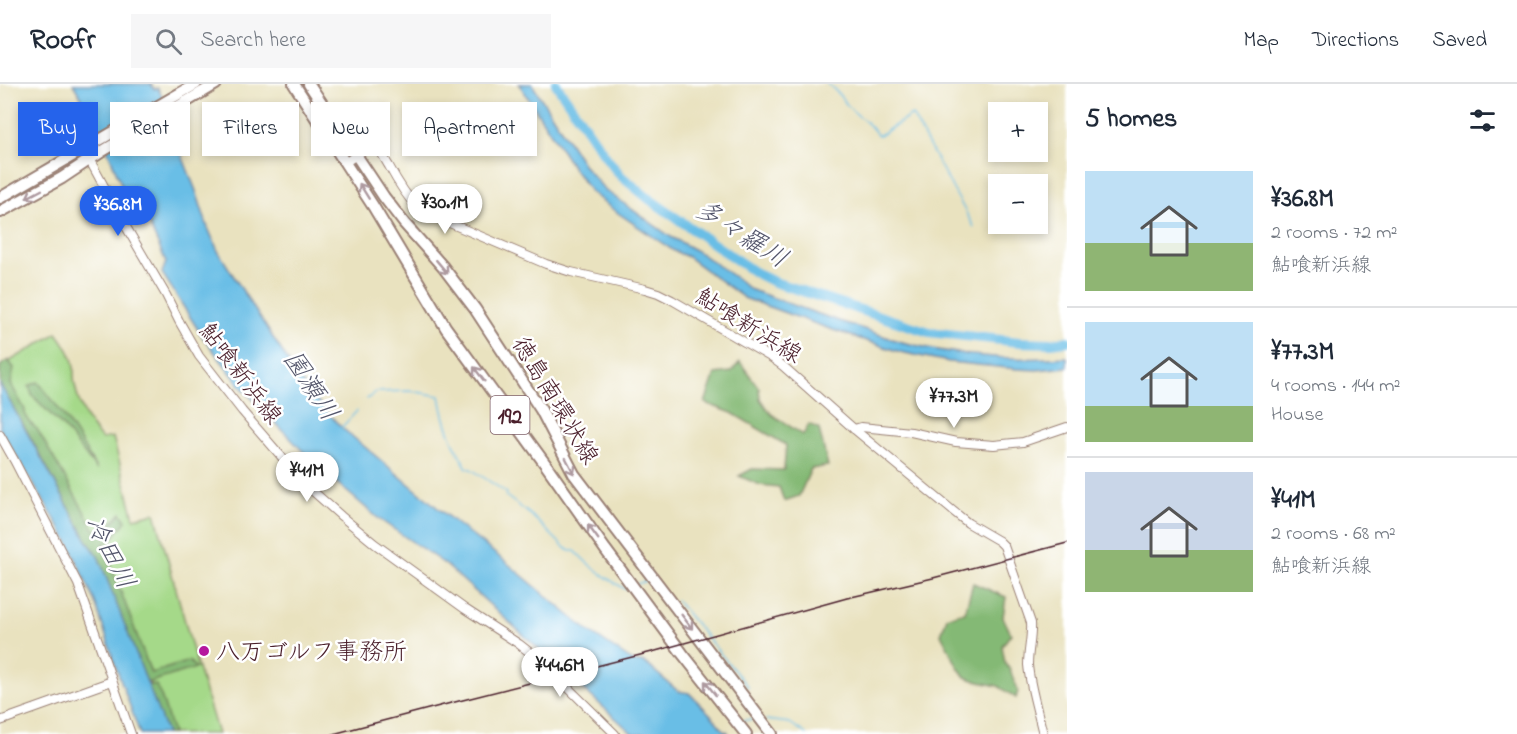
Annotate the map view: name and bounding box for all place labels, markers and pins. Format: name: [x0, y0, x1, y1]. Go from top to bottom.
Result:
pin: ¥30.1M: [396, 184, 494, 235]
pin: ¥36.8M: [69, 186, 167, 237]
pin: ¥77.3M: [905, 378, 1003, 429]
pin: ¥41M: [271, 452, 343, 503]
place label: 八万ゴルフ事務所: [216, 636, 407, 671]
marker: 八万ゴルフ事務所: [197, 644, 211, 658]
pin: ¥44.6M: [511, 647, 609, 698]

